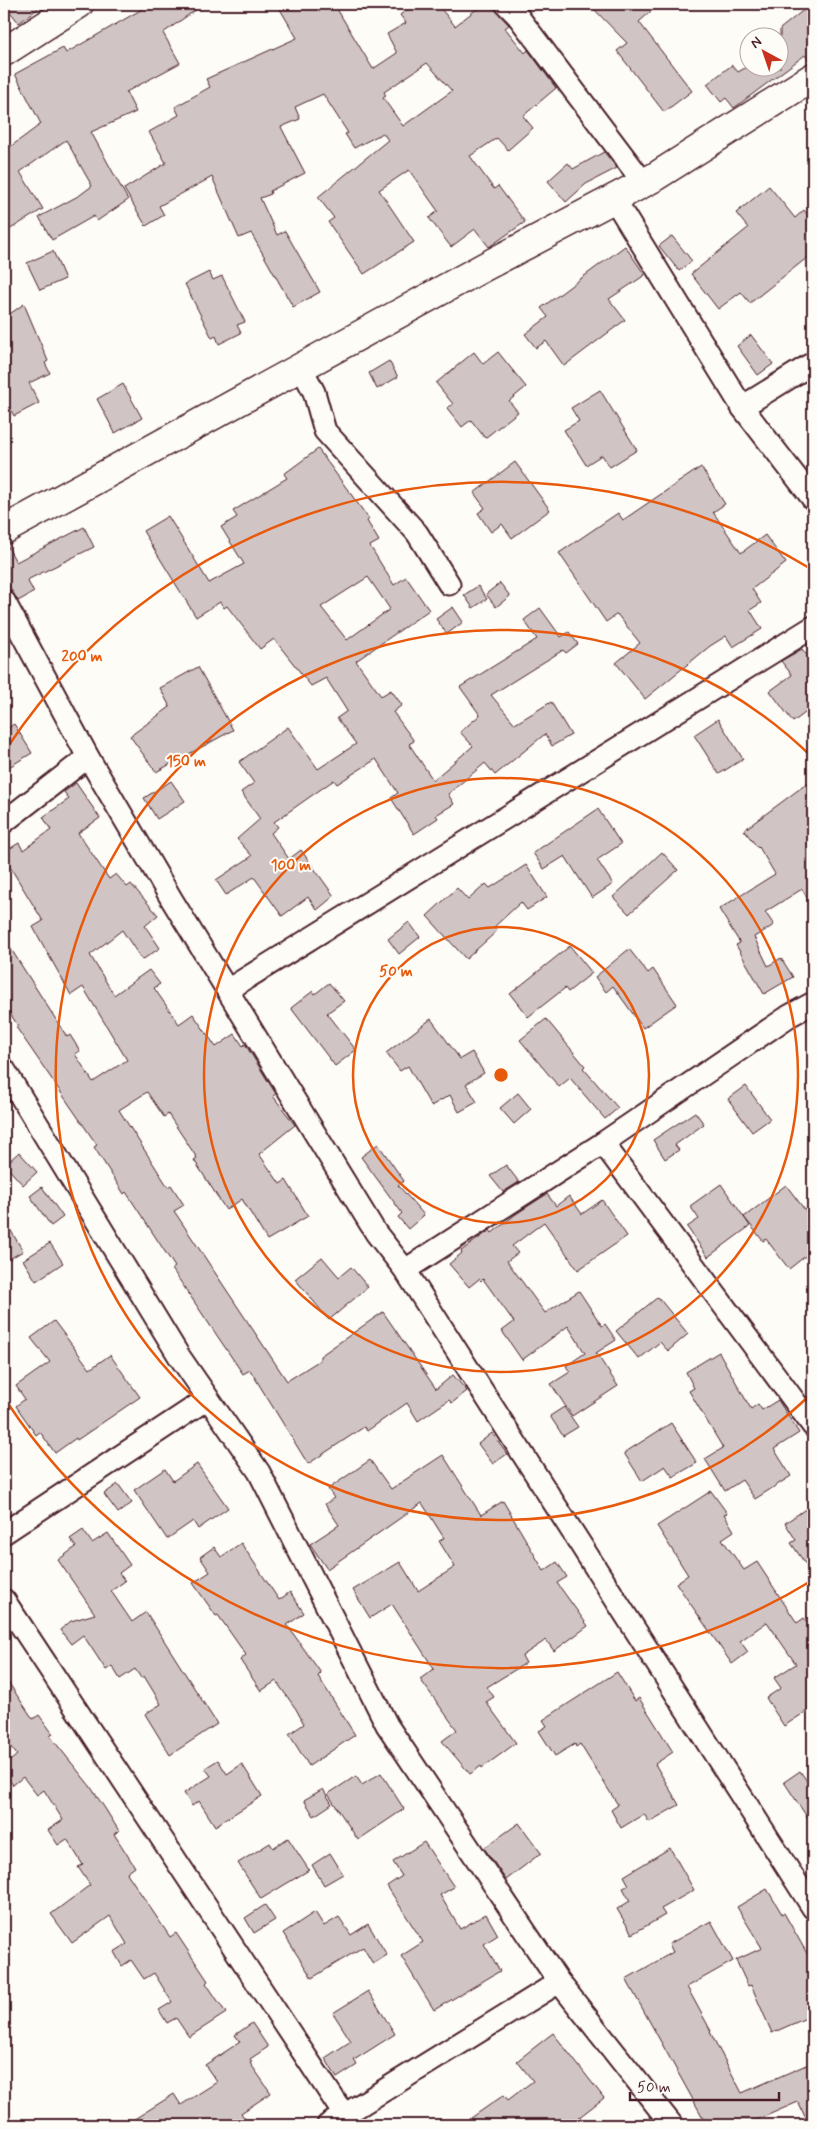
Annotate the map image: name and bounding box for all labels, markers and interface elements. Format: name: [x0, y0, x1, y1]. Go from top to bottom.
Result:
north arrow: [740, 28, 790, 78]
text: N: [747, 33, 766, 53]
text: 200 m: [62, 647, 103, 667]
text: 150 m: [166, 752, 206, 772]
text: 100 m: [271, 856, 311, 876]
text: 50 m: [379, 962, 413, 982]
centre of rings: [492, 1066, 510, 1084]
scale bar: [630, 2069, 778, 2101]
text: 50 m: [637, 2078, 671, 2098]

